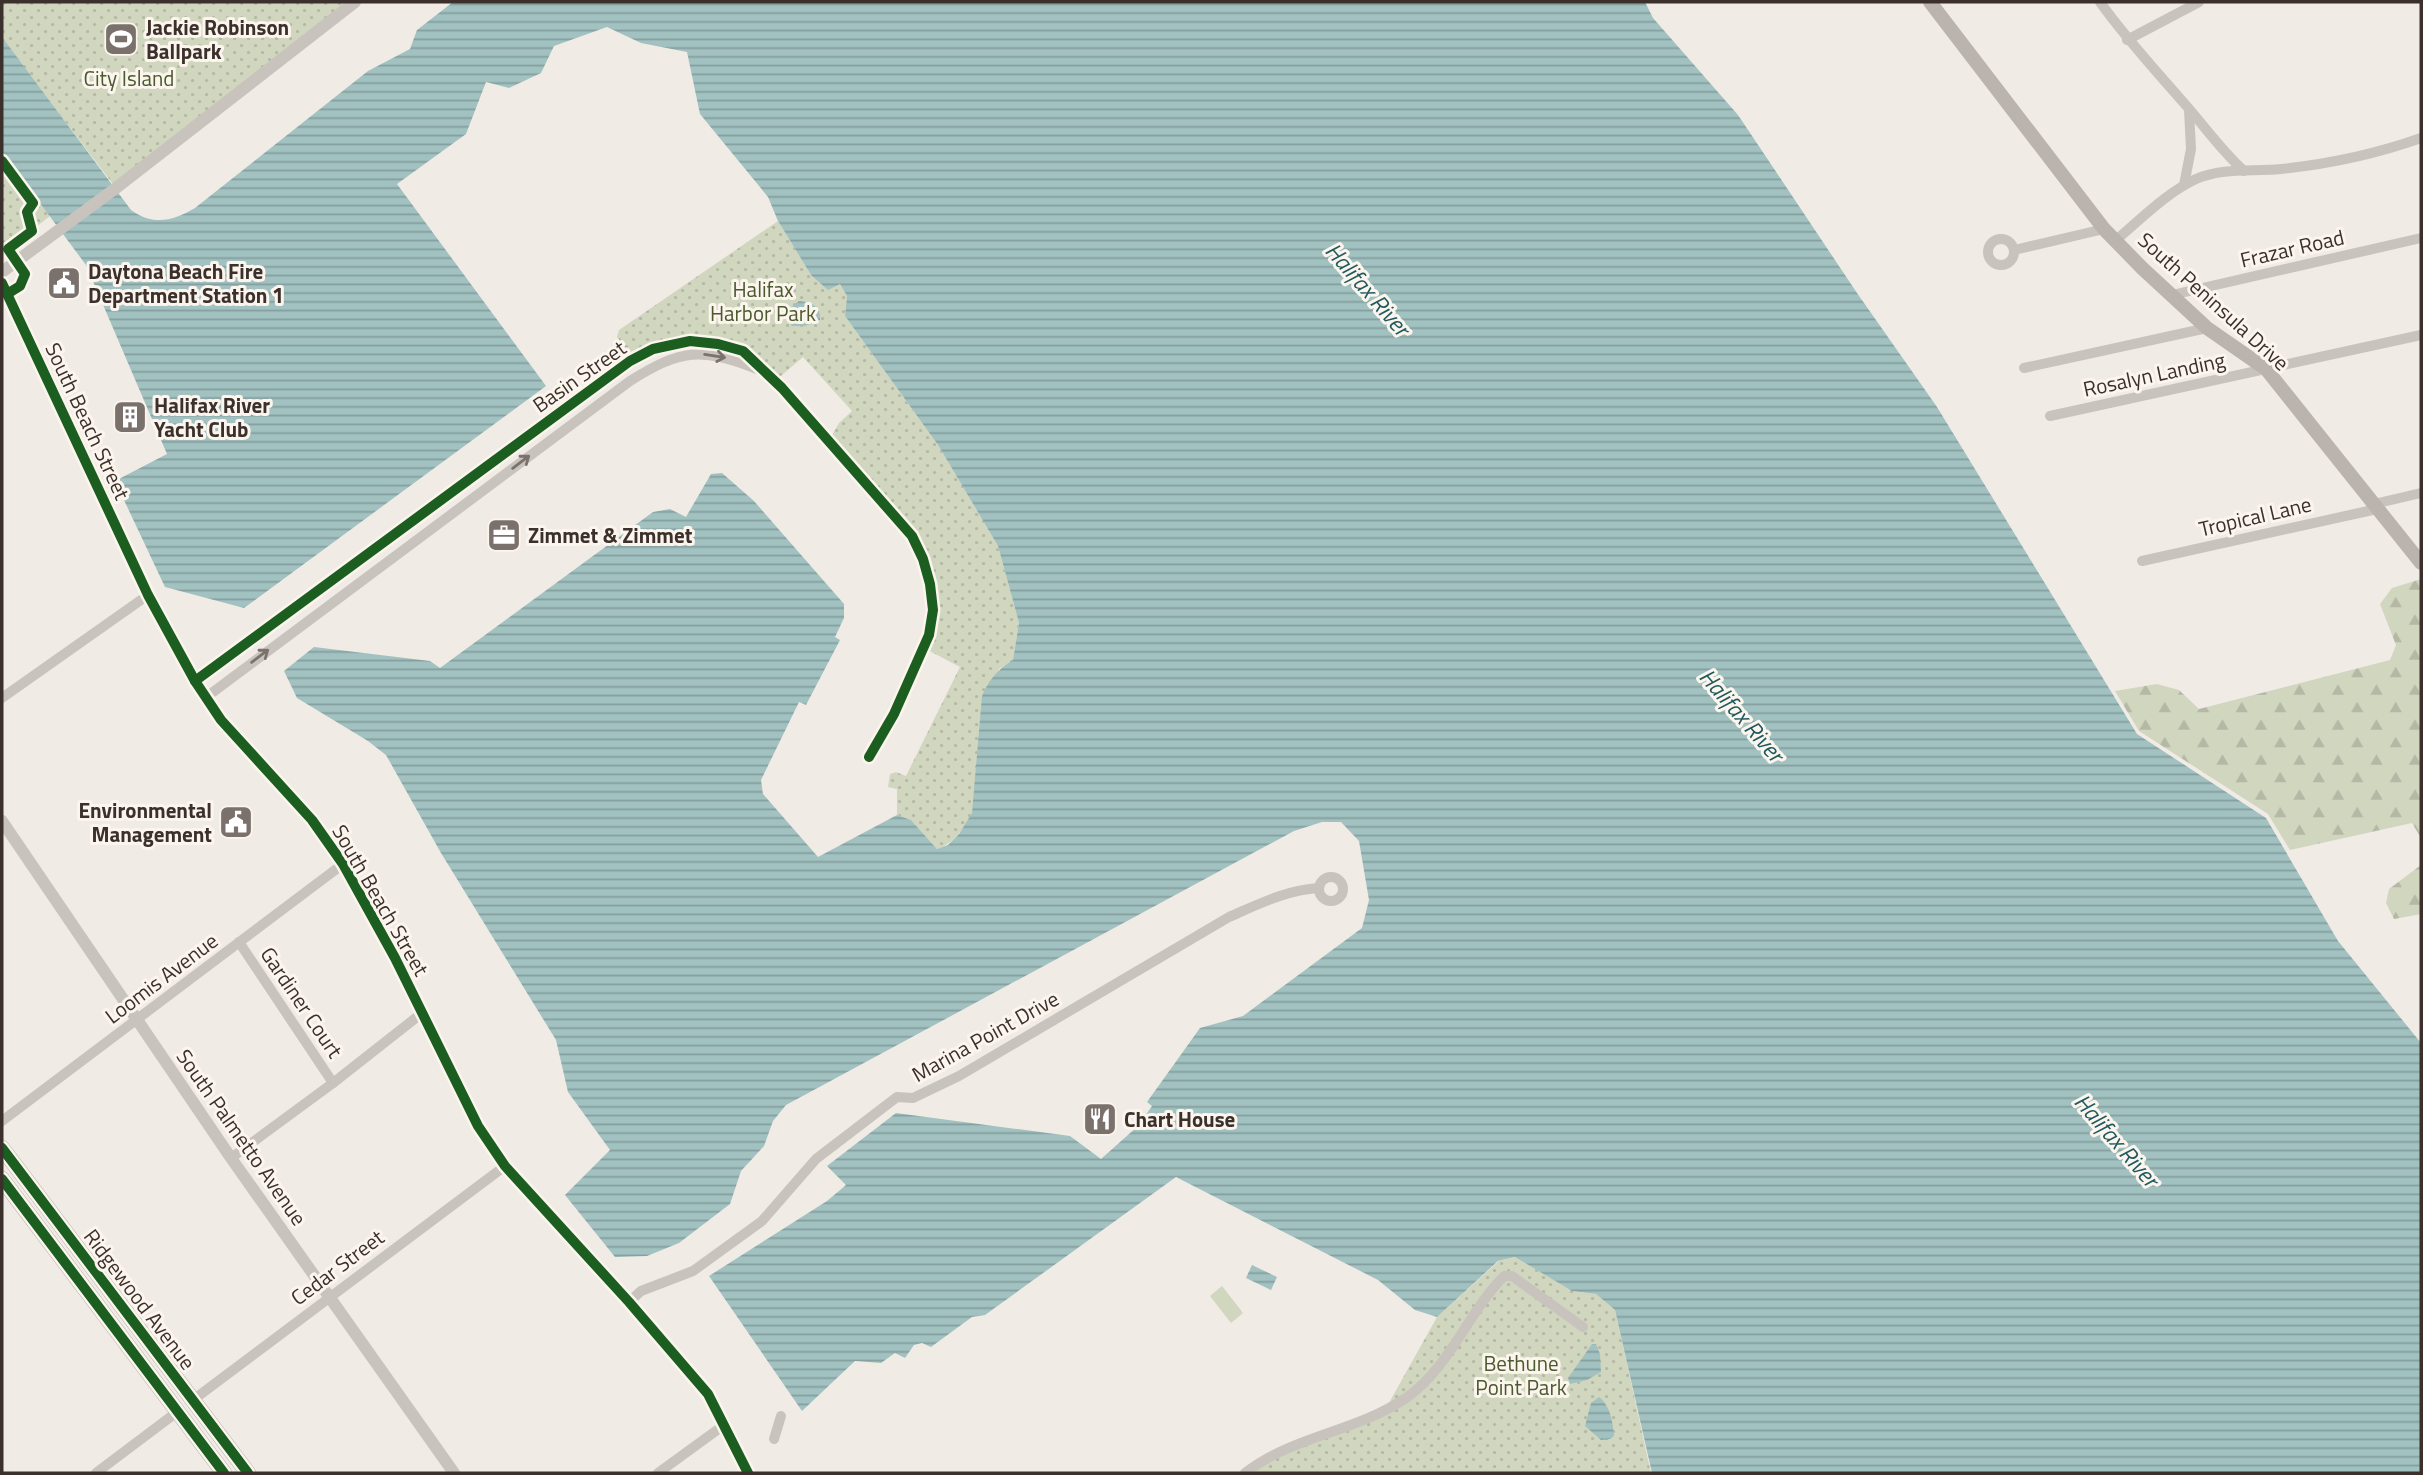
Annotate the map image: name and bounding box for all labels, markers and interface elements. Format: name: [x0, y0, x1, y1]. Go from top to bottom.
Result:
place label: Jackie Robinson Ballpark: [146, 11, 289, 67]
sports icon: Jackie Robinson Ballpark: [102, 20, 140, 58]
park label: City Island: [84, 62, 174, 94]
street label: Frazar Road: [2237, 221, 2347, 275]
street label: South Peninsula Drive: [2131, 224, 2297, 378]
water label: Halifax River: [1317, 234, 1420, 346]
place label: Daytona Beach Fire Department Station 1: [88, 255, 284, 311]
public building icon: Daytona Beach Fire Department Station 1: [45, 264, 83, 302]
park label: Halifax Harbor Park: [710, 273, 816, 329]
street label: Basin Street: [526, 332, 633, 420]
street label: South Beach Street: [38, 337, 139, 505]
street label: Rosalyn Landing: [2080, 343, 2228, 405]
one-way arrow: [703, 350, 726, 363]
place label: Halifax River Yacht Club: [154, 389, 270, 445]
building icon: Halifax River Yacht Club: [111, 398, 149, 436]
one-way arrow: [511, 454, 529, 469]
street label: Tropical Lane: [2196, 488, 2314, 544]
office icon: Zimmet & Zimmet: [485, 516, 523, 554]
place label: Zimmet & Zimmet: [528, 519, 693, 551]
one-way arrow: [250, 649, 269, 664]
water label: Halifax River: [1691, 660, 1794, 772]
place label: Environmental Management: [78, 794, 212, 850]
public building icon: Environmental Management: [217, 803, 255, 841]
street label: South Beach Street: [325, 818, 438, 982]
street label: Loomis Avenue: [98, 925, 224, 1031]
street label: Gardiner Court: [253, 940, 351, 1065]
street label: Marina Point Drive: [906, 982, 1064, 1090]
street label: South Palmetto Avenue: [169, 1042, 315, 1232]
water label: Halifax River: [2066, 1085, 2169, 1197]
restaurant icon: Chart House: [1081, 1100, 1119, 1138]
place label: Chart House: [1124, 1103, 1235, 1135]
street label: Cedar Street: [284, 1221, 391, 1313]
street label: Ridgewood Avenue: [76, 1222, 204, 1376]
park label: Bethune Point Park: [1475, 1347, 1567, 1403]

